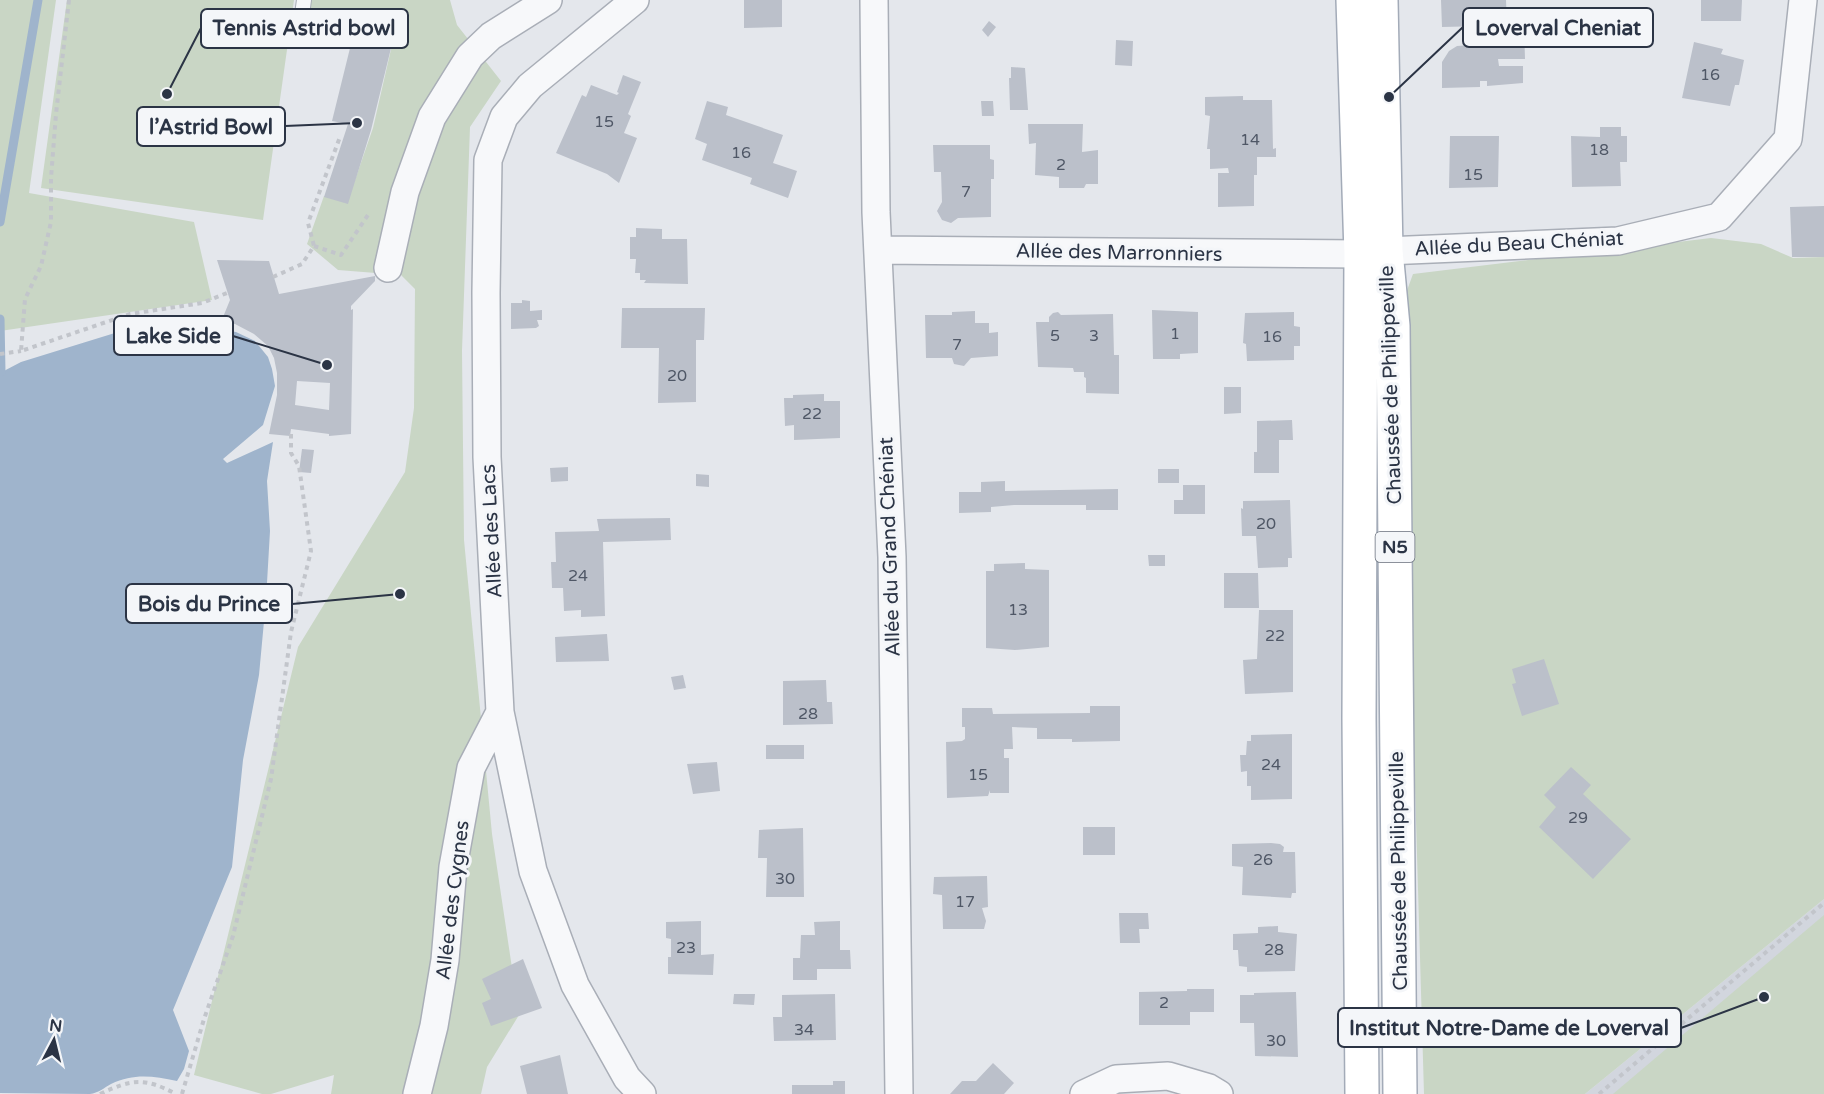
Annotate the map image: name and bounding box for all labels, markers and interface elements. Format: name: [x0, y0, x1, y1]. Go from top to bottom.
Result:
callout: Loverval Cheniat: [1463, 8, 1653, 47]
callout: Tennis Astrid bowl: [201, 9, 408, 48]
text: Tennis Astrid bowl: [211, 16, 396, 41]
text: Loverval Cheniat: [1475, 16, 1641, 41]
house number: 16: [1700, 65, 1720, 85]
callout: l’Astrid Bowl: [137, 107, 285, 146]
house number: 15: [594, 112, 614, 132]
text: l’Astrid Bowl: [149, 115, 273, 140]
house number: 14: [1240, 130, 1260, 150]
house number: 18: [1589, 140, 1609, 160]
house number: 16: [731, 143, 751, 163]
house number: 2: [1056, 155, 1066, 175]
house number: 15: [1463, 165, 1483, 185]
house number: 7: [961, 182, 971, 202]
street label: Allée du Beau Chéniat: [1414, 227, 1625, 261]
street label: Allée des Marronniers: [1015, 239, 1223, 267]
street label: Chaussée de Philippeville: [1375, 265, 1407, 505]
callout: Lake Side: [114, 316, 233, 355]
text: Lake Side: [125, 324, 221, 349]
house number: 1: [1170, 324, 1180, 344]
house number: 5: [1050, 326, 1060, 346]
house number: 3: [1089, 326, 1099, 346]
house number: 16: [1262, 327, 1282, 347]
house number: 7: [952, 335, 962, 355]
house number: 20: [667, 366, 687, 386]
house number: 22: [802, 404, 822, 424]
street label: Allée du Grand Chéniat: [874, 436, 906, 657]
street label: Allée des Lacs: [476, 463, 507, 599]
house number: 20: [1256, 514, 1276, 534]
road number: N5: [1376, 532, 1414, 562]
house number: 24: [568, 566, 588, 586]
callout: Bois du Prince: [126, 584, 292, 623]
text: Bois du Prince: [138, 592, 280, 617]
house number: 13: [1008, 600, 1028, 620]
house number: 22: [1265, 626, 1285, 646]
house number: 28: [798, 704, 818, 724]
street label: Chaussée de Philippeville: [1385, 751, 1413, 991]
house number: 24: [1261, 755, 1281, 775]
house number: 15: [968, 765, 988, 785]
house number: 29: [1568, 808, 1588, 828]
street label: Allée des Cygnes: [431, 819, 475, 981]
house number: 26: [1253, 850, 1273, 870]
house number: 30: [775, 869, 795, 889]
house number: 17: [955, 892, 975, 912]
house number: 23: [676, 938, 696, 958]
house number: 28: [1264, 940, 1284, 960]
house number: 2: [1159, 993, 1169, 1013]
callout: Institut Notre-Dame de Loverval: [1338, 1008, 1681, 1047]
north arrow: [24, 1010, 84, 1070]
text: N: [48, 1015, 63, 1037]
text: Institut Notre-Dame de Loverval: [1349, 1016, 1669, 1041]
house number: 34: [794, 1020, 814, 1040]
house number: 30: [1266, 1031, 1286, 1051]

